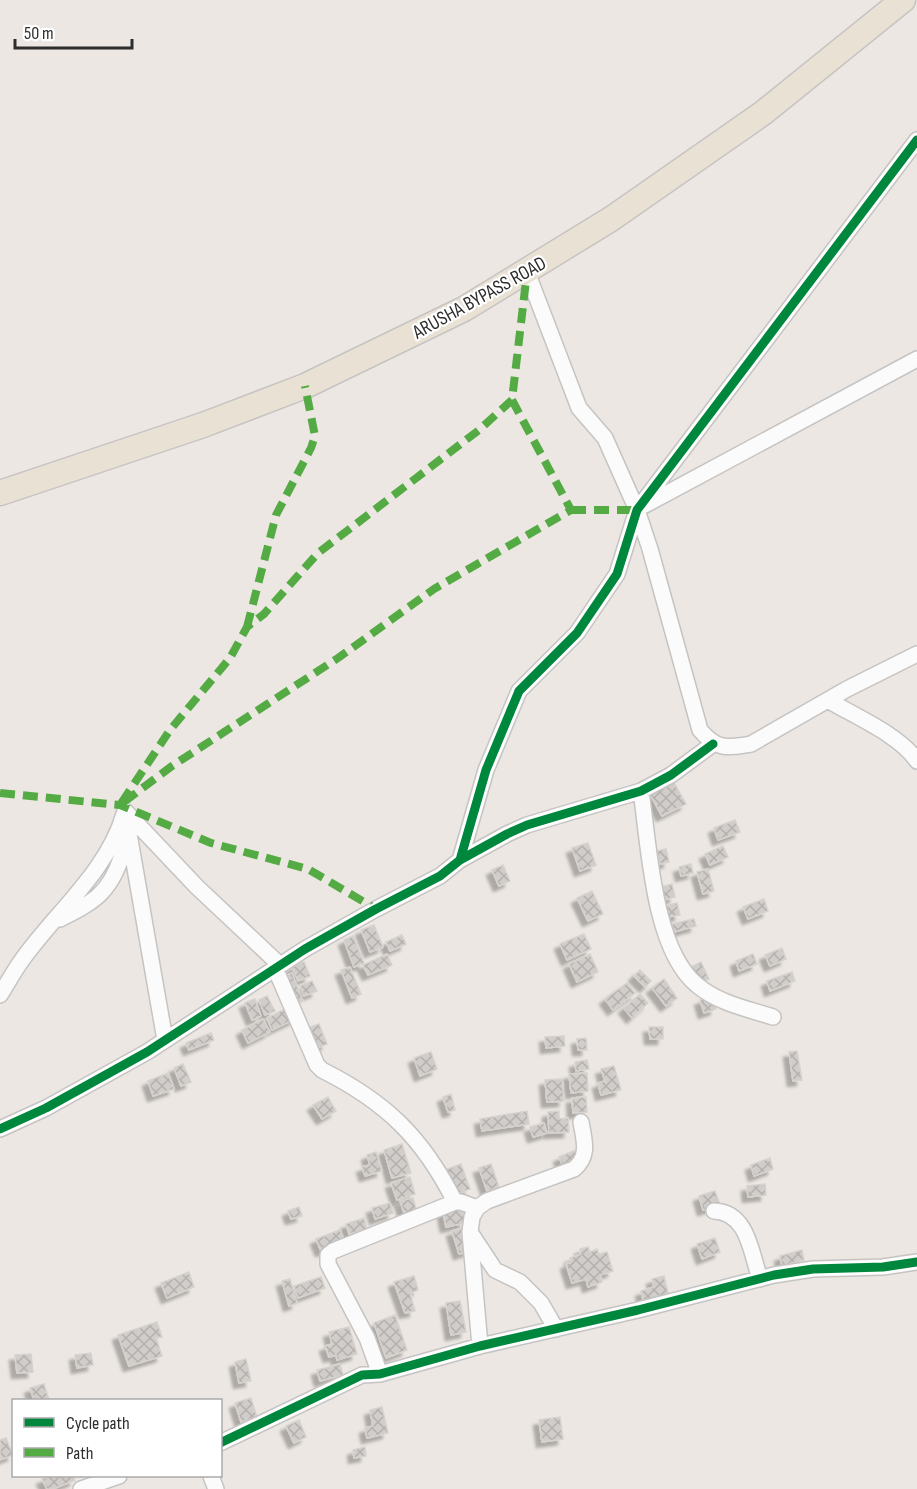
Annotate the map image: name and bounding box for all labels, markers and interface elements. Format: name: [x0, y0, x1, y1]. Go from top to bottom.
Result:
scale bar: [15, 12, 132, 50]
text: 50 m: [24, 23, 54, 44]
street label: ARUSHA BYPASS ROAD: [408, 251, 550, 345]
legend: [12, 1399, 222, 1477]
text: Cycle path: [66, 1413, 130, 1434]
text: Path: [66, 1443, 94, 1464]

